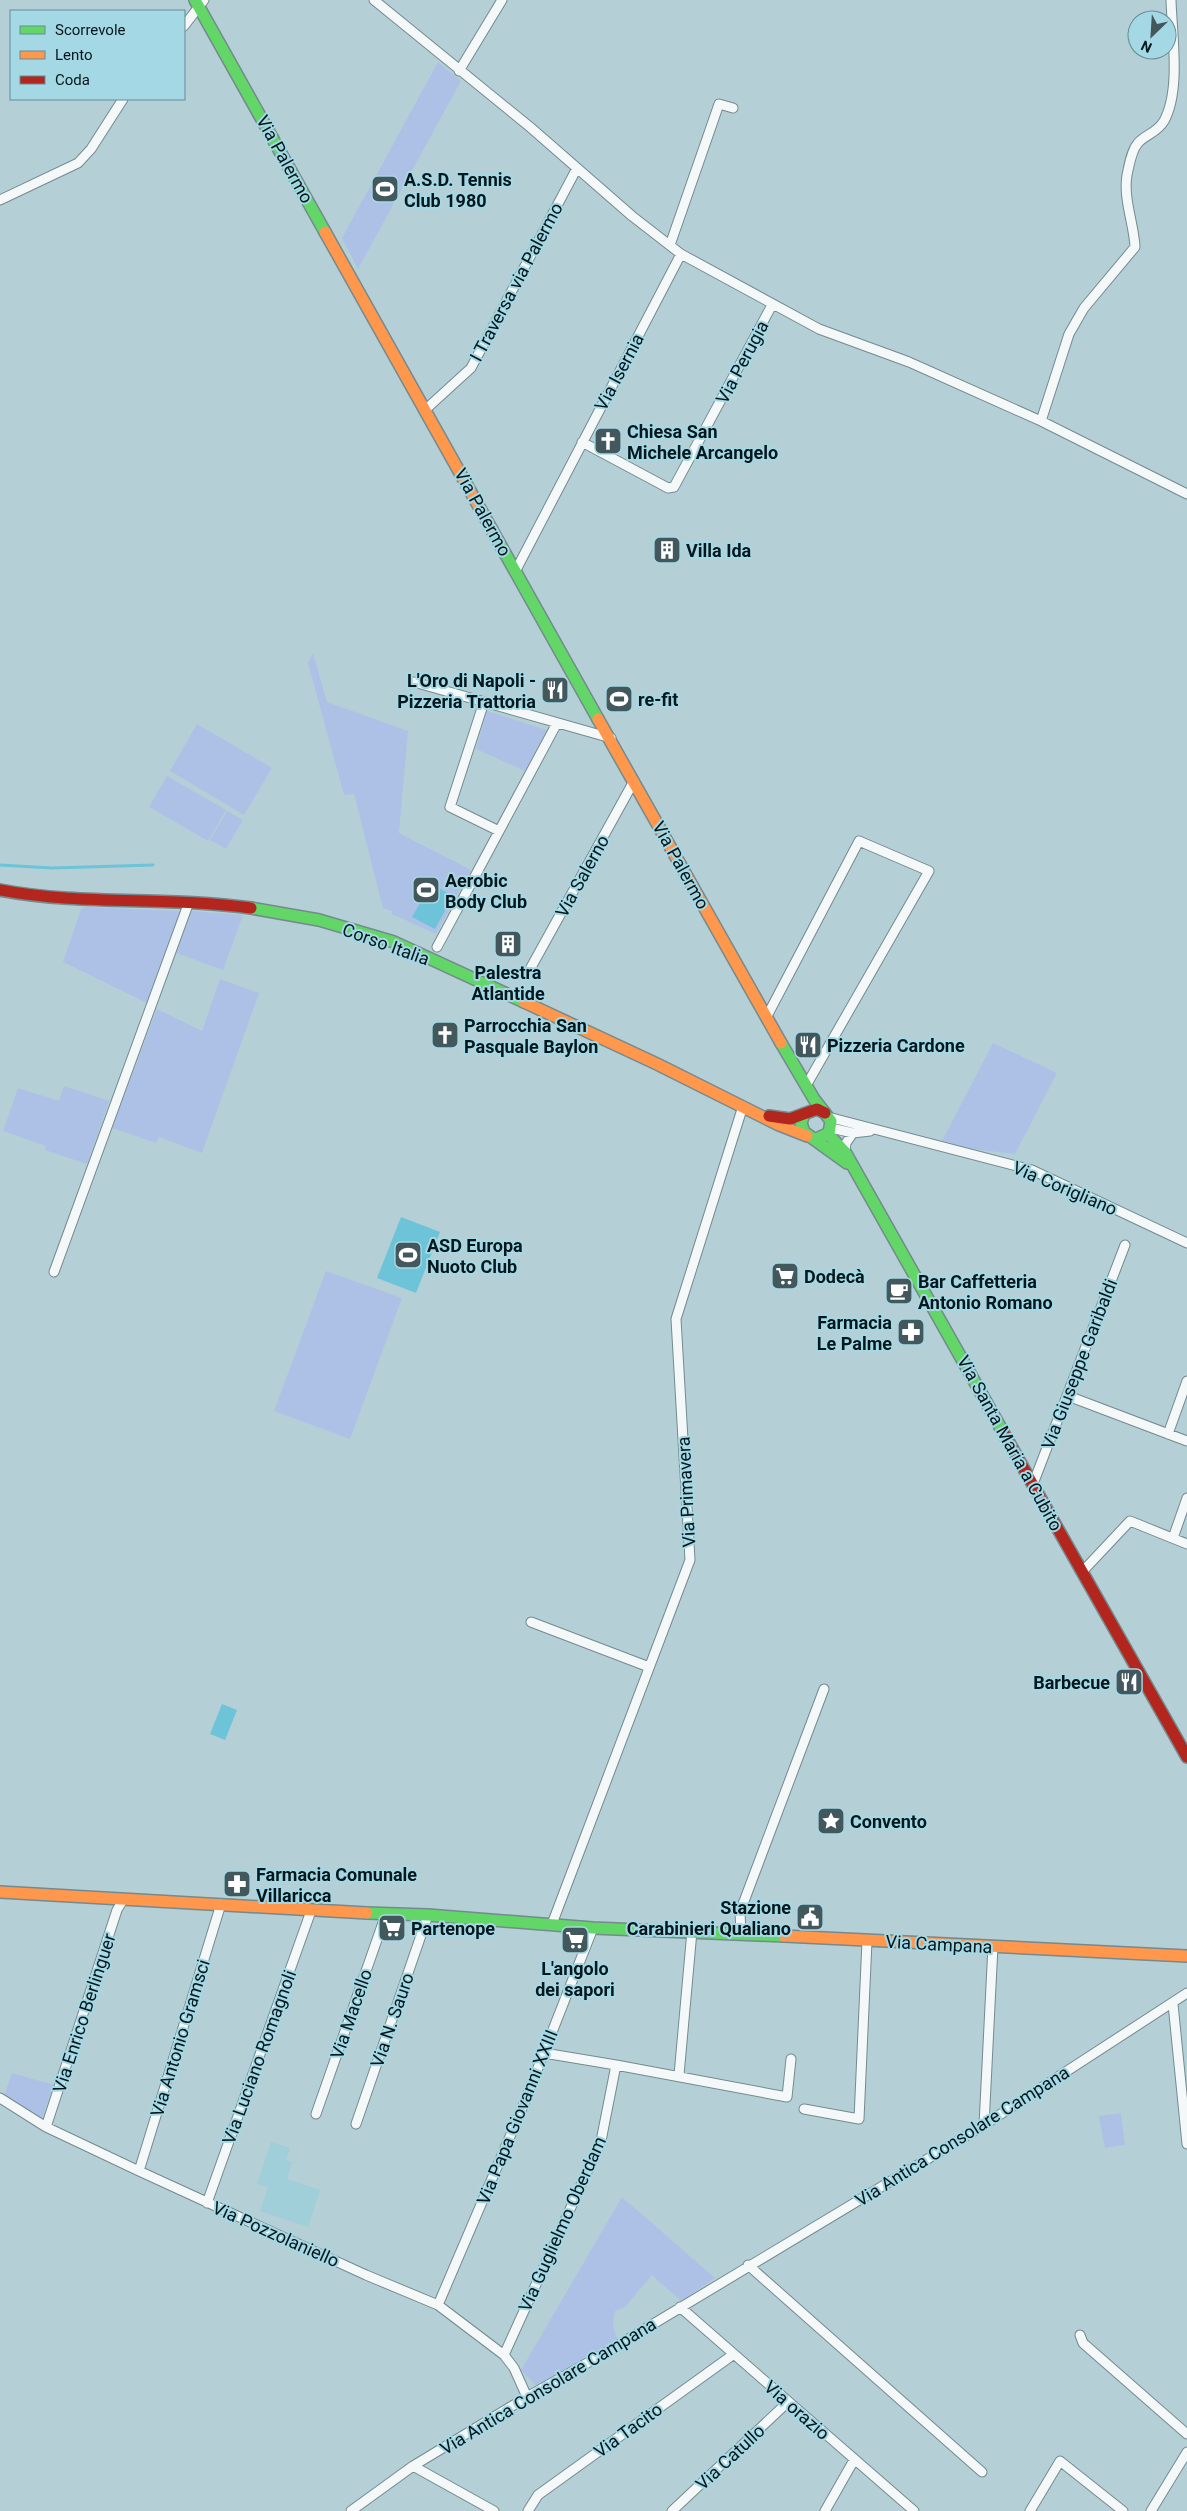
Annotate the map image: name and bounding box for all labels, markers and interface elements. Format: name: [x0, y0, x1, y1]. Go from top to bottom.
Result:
legend: [10, 10, 185, 100]
north arrow: [1127, 10, 1177, 60]
text: Scorrevole: [55, 21, 126, 39]
text: N: [1139, 37, 1154, 56]
text: Lento: [55, 46, 93, 64]
text: Coda: [55, 71, 90, 89]
street label: Via Palermo: [252, 111, 318, 207]
place label: A.S.D. Tennis Club 1980: [404, 169, 512, 211]
sports icon: A.S.D. Tennis Club 1980: [370, 174, 400, 204]
street label: I Traversa via Palermo: [465, 199, 567, 365]
street label: Via Perugia: [711, 317, 773, 407]
street label: Via Isernia: [590, 330, 648, 414]
place label: Chiesa San Michele Arcangelo: [627, 421, 778, 463]
church icon: Chiesa San Michele Arcangelo: [593, 426, 623, 456]
street label: Via Palermo: [450, 464, 516, 560]
building icon: Villa Ida: [652, 535, 682, 565]
place label: Villa Ida: [686, 540, 752, 561]
place label: L'Oro di Napoli - Pizzeria Trattoria: [397, 670, 536, 712]
restaurant icon: L'Oro di Napoli - Pizzeria Trattoria: [540, 675, 570, 705]
sports icon: re-fit: [604, 684, 634, 714]
place label: re-fit: [638, 689, 678, 710]
street label: Via Palermo: [648, 817, 714, 913]
street label: Via Salerno: [551, 831, 613, 921]
place label: Aerobic Body Club: [445, 870, 527, 912]
sports icon: Aerobic Body Club: [411, 875, 441, 905]
street label: Corso Italia: [340, 919, 432, 969]
building icon: Palestra Atlantide: [493, 929, 523, 959]
place label: Palestra Atlantide: [471, 962, 545, 1004]
place label: Parrocchia San Pasquale Baylon: [464, 1015, 598, 1057]
church icon: Parrocchia San Pasquale Baylon: [430, 1020, 460, 1050]
restaurant icon: Pizzeria Cardone: [793, 1030, 823, 1060]
place label: Pizzeria Cardone: [827, 1035, 965, 1056]
street label: Via Corigliano: [1010, 1157, 1120, 1219]
place label: ASD Europa Nuoto Club: [427, 1235, 523, 1277]
sports icon: ASD Europa Nuoto Club: [393, 1240, 423, 1270]
supermarket icon: Dodecà: [770, 1261, 800, 1291]
place label: Dodecà: [804, 1266, 865, 1287]
place label: Bar Caffetteria Antonio Romano: [918, 1271, 1053, 1313]
cafe icon: Bar Caffetteria Antonio Romano: [884, 1276, 914, 1306]
street label: Via Giuseppe Garibaldi: [1037, 1276, 1121, 1452]
place label: Farmacia Le Palme: [817, 1312, 892, 1354]
pharmacy icon: Farmacia Le Palme: [896, 1317, 926, 1347]
street label: Via Santa Maria a Cubito: [953, 1352, 1067, 1534]
street label: Via Primavera: [673, 1436, 699, 1548]
restaurant icon: Barbecue: [1114, 1667, 1144, 1697]
place label: Barbecue: [1033, 1672, 1110, 1693]
place icon: Convento: [816, 1806, 846, 1836]
place label: Convento: [850, 1811, 927, 1832]
place label: Farmacia Comunale Villaricca: [256, 1864, 417, 1906]
pharmacy icon: Farmacia Comunale Villaricca: [222, 1869, 252, 1899]
place label: Stazione Carabinieri Qualiano: [627, 1897, 791, 1939]
public building icon: Stazione Carabinieri Qualiano: [795, 1902, 825, 1932]
supermarket icon: Partenope: [377, 1913, 407, 1943]
place label: Partenope: [411, 1918, 495, 1939]
supermarket icon: L'angolo dei sapori: [560, 1925, 590, 1955]
street label: Via Enrico Berlinguer: [48, 1931, 120, 2095]
street label: Via Campana: [885, 1931, 993, 1957]
street label: Via Antonio Gramsci: [146, 1957, 214, 2119]
place label: L'angolo dei sapori: [535, 1958, 615, 2000]
street label: Via Macello: [326, 1966, 376, 2062]
street label: Via Luciano Romagnoli: [218, 1967, 300, 2147]
street label: Via N. Sauro: [366, 1970, 418, 2070]
street label: Via Papa Giovanni XXIII: [472, 2027, 562, 2207]
street label: Via Antica Consolare Campana: [851, 2061, 1073, 2211]
street label: Via Guglielmo Oberdam: [514, 2133, 610, 2315]
street label: Via Pozzolaniello: [209, 2197, 343, 2271]
street label: Via Antica Consolare Campana: [436, 2313, 660, 2459]
street label: Via orazio: [760, 2376, 834, 2444]
street label: Via Tacito: [590, 2398, 666, 2462]
street label: Via Catullo: [691, 2420, 769, 2494]

